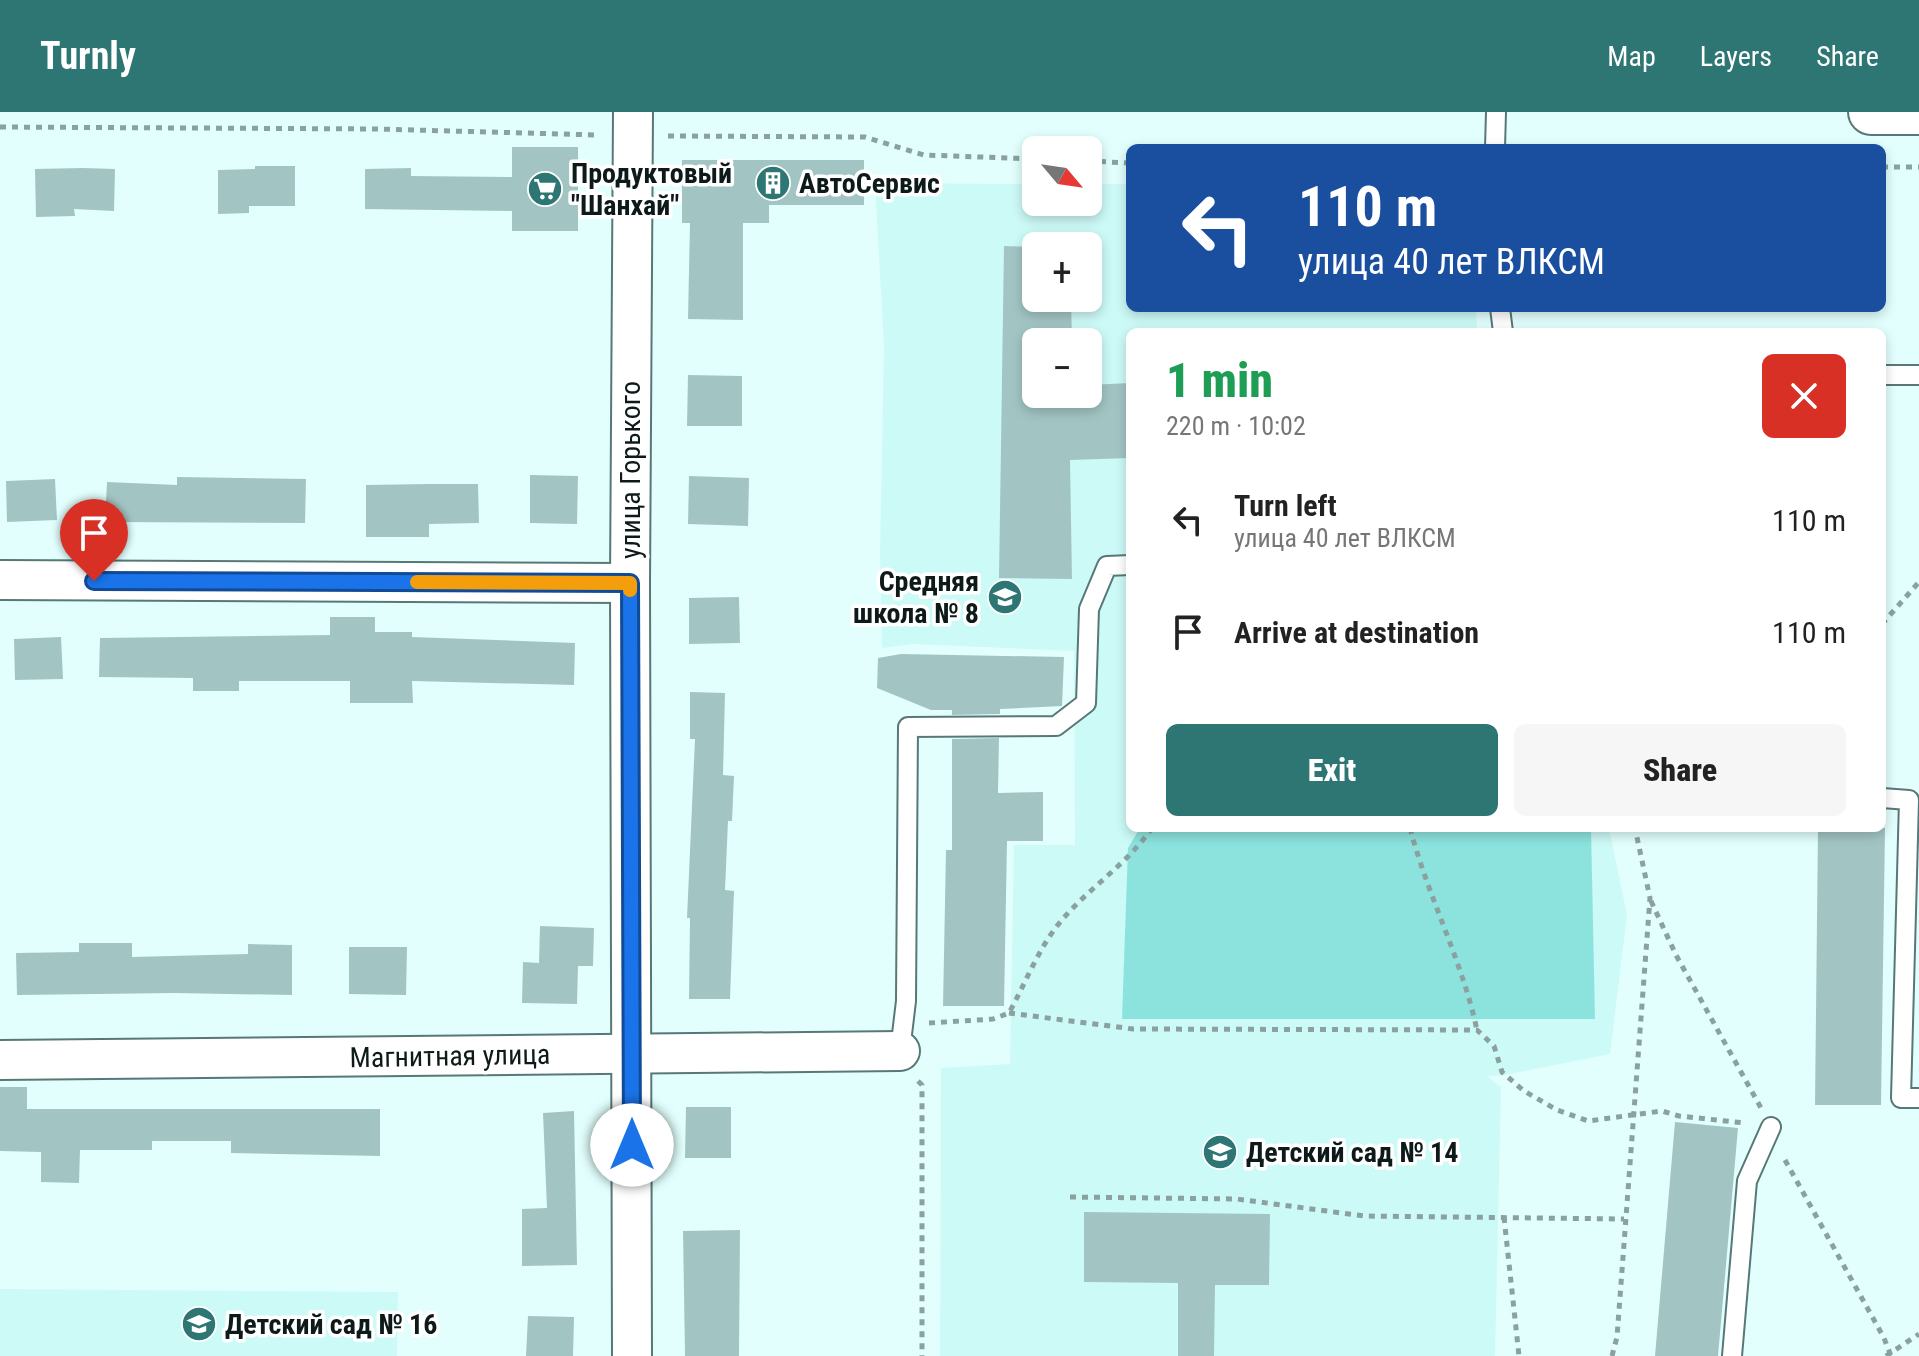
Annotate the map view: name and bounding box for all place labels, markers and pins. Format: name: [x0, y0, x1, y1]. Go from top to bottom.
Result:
place label: Продуктовый "Шанхай": [571, 157, 732, 222]
building icon: АвтоСервис: [754, 164, 792, 202]
place label: АвтоСервис: [799, 167, 940, 200]
supermarket icon: Продуктовый "Шанхай": [526, 170, 564, 208]
pin: [60, 499, 128, 581]
place label: Cредняя школа № 8: [853, 565, 979, 630]
school or university icon: Cредняя школа № 8: [986, 578, 1024, 616]
school or university icon: Детский сад № 14: [1201, 1133, 1239, 1171]
place label: Детский сад № 14: [1246, 1136, 1458, 1169]
school or university icon: Детский сад № 16: [180, 1305, 218, 1343]
place label: Детский сад № 16: [225, 1308, 437, 1341]

